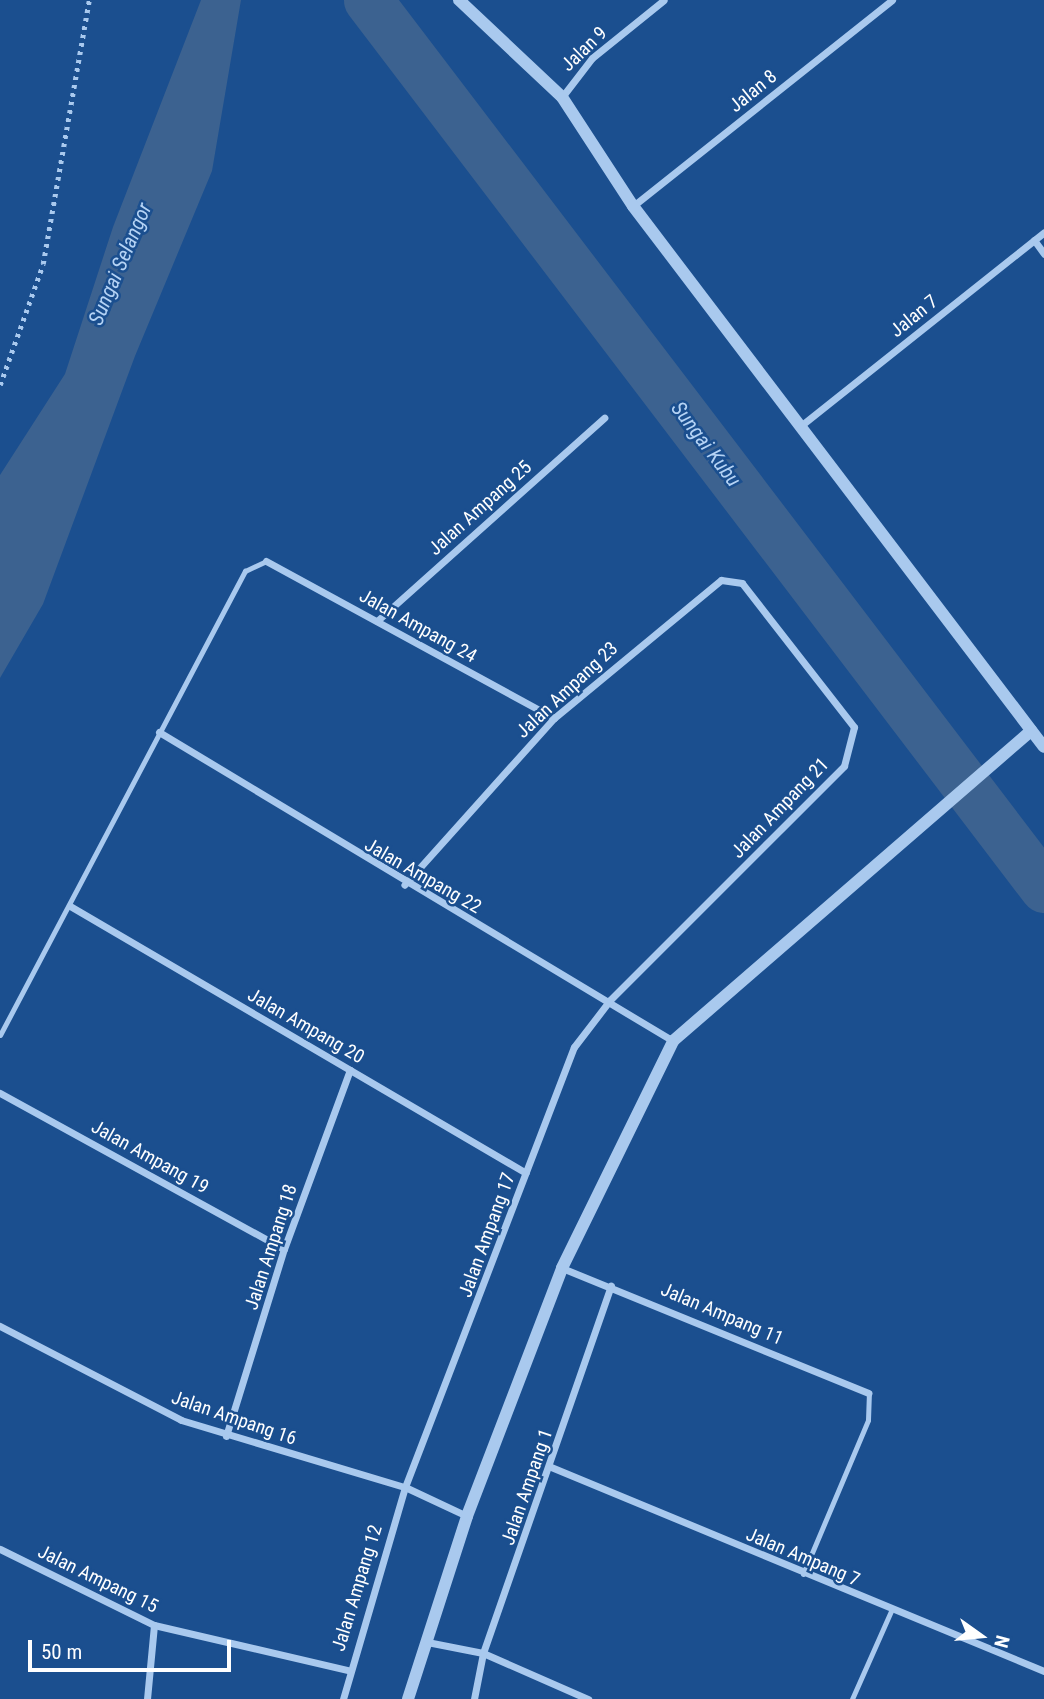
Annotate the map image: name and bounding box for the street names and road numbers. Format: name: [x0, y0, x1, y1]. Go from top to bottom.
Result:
street label: Jalan 9: [556, 22, 612, 76]
street label: Jalan 8: [725, 65, 781, 117]
street label: Jalan 7: [886, 290, 942, 342]
street label: Jalan Ampang 25: [424, 456, 536, 560]
street label: Jalan Ampang 24: [355, 584, 481, 668]
street label: Jalan Ampang 23: [511, 637, 623, 743]
street label: Jalan Ampang 21: [726, 753, 834, 863]
street label: Jalan Ampang 22: [361, 833, 485, 919]
street label: Jalan Ampang 20: [244, 983, 368, 1069]
street label: Jalan Ampang 19: [87, 1115, 213, 1199]
street label: Jalan Ampang 17: [454, 1170, 520, 1300]
street label: Jalan Ampang 18: [240, 1181, 302, 1313]
street label: Jalan Ampang 11: [657, 1278, 787, 1350]
street label: Jalan Ampang 16: [168, 1386, 300, 1450]
street label: Jalan Ampang 1: [496, 1426, 558, 1548]
street label: Jalan Ampang 12: [327, 1522, 387, 1654]
street label: Jalan Ampang 7: [743, 1523, 863, 1591]
street label: Jalan Ampang 15: [34, 1540, 162, 1618]

